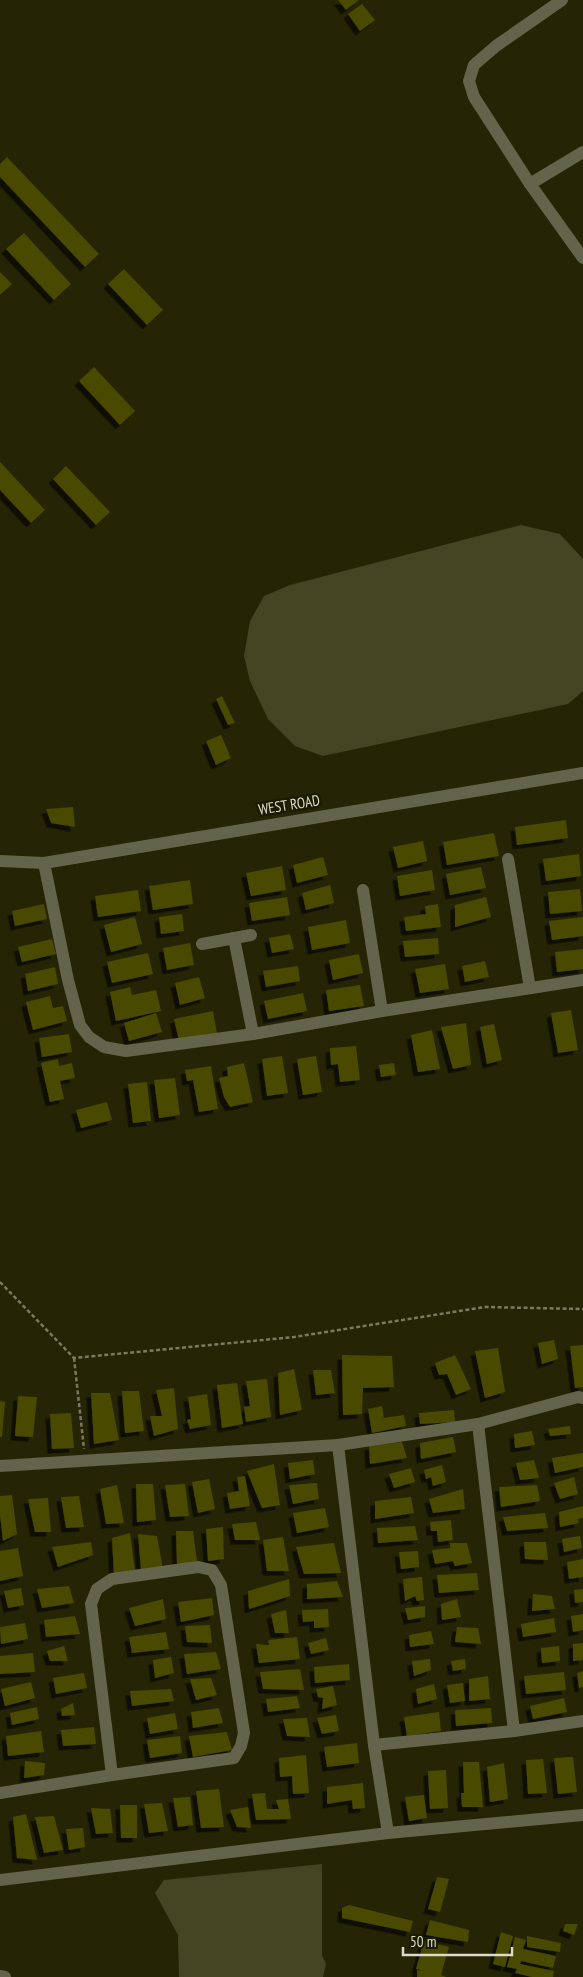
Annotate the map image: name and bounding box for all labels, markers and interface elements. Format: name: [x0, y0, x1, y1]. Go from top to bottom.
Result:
street label: WEST ROAD: [257, 790, 321, 819]
scale bar: [403, 1924, 512, 1956]
text: 50 m: [410, 1932, 436, 1951]

